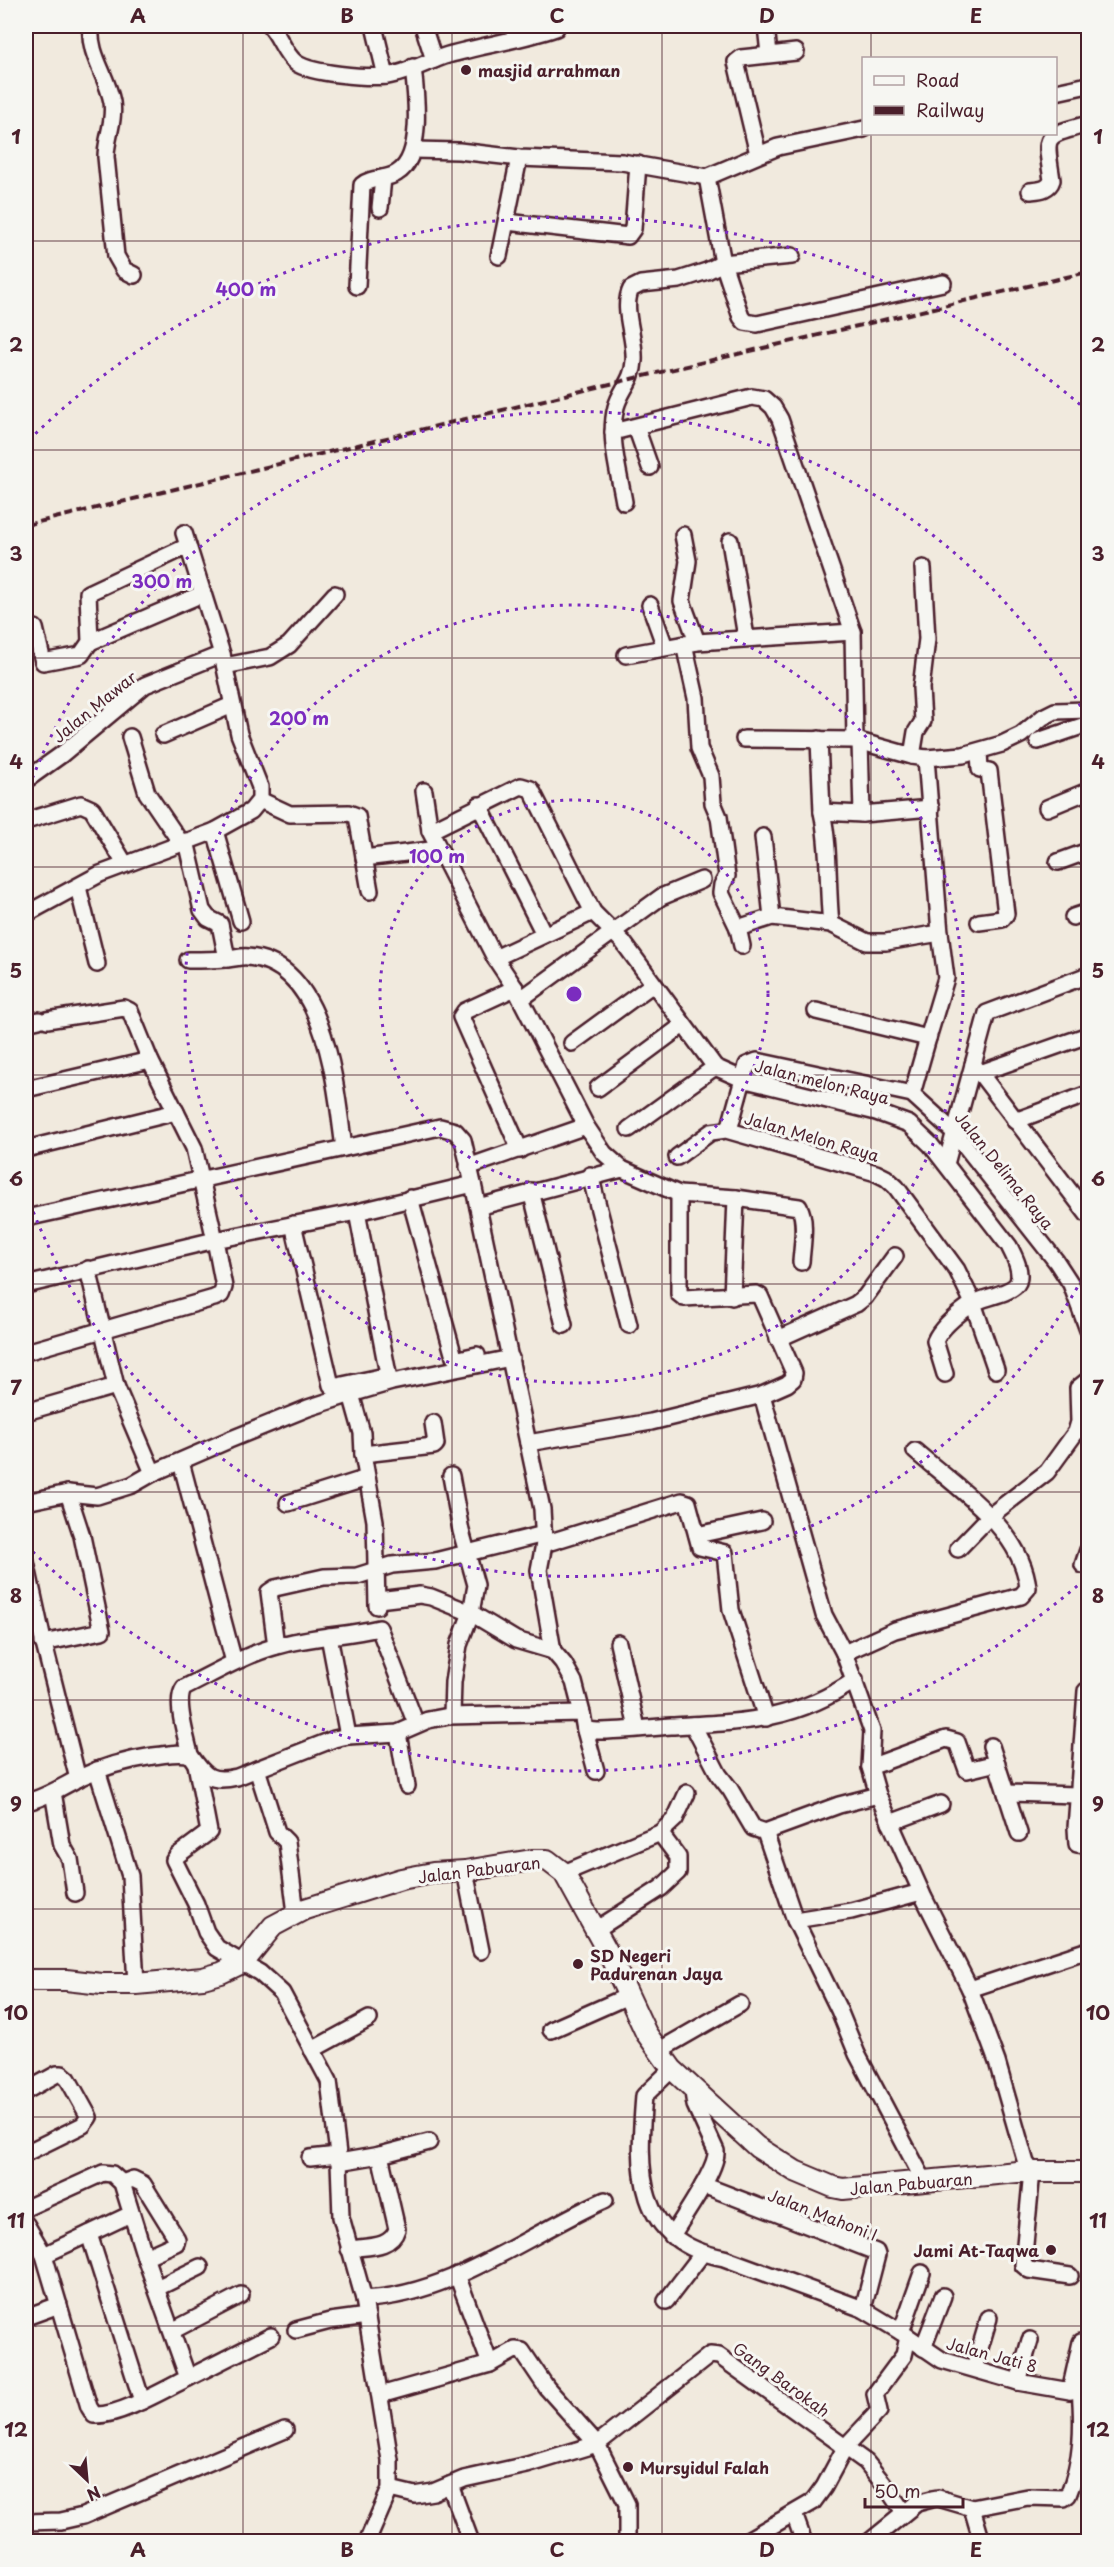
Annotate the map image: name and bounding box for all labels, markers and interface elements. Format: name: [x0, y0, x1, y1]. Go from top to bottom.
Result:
text: A: [130, 0, 146, 30]
text: B: [340, 0, 354, 30]
text: C: [549, 0, 565, 30]
text: D: [759, 0, 775, 30]
text: E: [970, 0, 982, 30]
legend: [862, 57, 1057, 135]
place label: masjid arrahman: [478, 58, 621, 82]
marker: masjid arrahman: [459, 63, 473, 77]
text: Road: [916, 66, 960, 93]
text: Railway: [916, 96, 984, 123]
text: 1: [11, 121, 21, 151]
text: 1: [1093, 121, 1103, 151]
text: 400 m: [216, 275, 276, 302]
text: 2: [9, 329, 23, 359]
text: 2: [1091, 329, 1105, 359]
text: 3: [9, 538, 23, 568]
text: 3: [1091, 538, 1105, 568]
text: 300 m: [132, 567, 192, 594]
street label: Jalan Mawar: [47, 664, 142, 748]
text: 200 m: [269, 704, 329, 731]
text: 4: [9, 746, 23, 776]
text: 4: [1091, 746, 1105, 776]
text: 100 m: [409, 842, 465, 869]
text: 5: [10, 955, 22, 985]
text: 5: [1092, 955, 1104, 985]
centre of rings: [564, 984, 584, 1004]
street label: Jalan melon Raya: [752, 1053, 892, 1109]
street label: Jalan Melon Raya: [742, 1105, 882, 1167]
street label: Jalan Delima Raya: [950, 1106, 1060, 1234]
text: 6: [9, 1163, 23, 1193]
text: 6: [1091, 1163, 1105, 1193]
text: 7: [10, 1372, 22, 1402]
text: 7: [1092, 1372, 1104, 1402]
text: 8: [10, 1580, 22, 1610]
text: 8: [1092, 1580, 1104, 1610]
text: 9: [10, 1788, 22, 1818]
text: 9: [1092, 1788, 1104, 1818]
street label: Jalan Pabuaran: [416, 1850, 542, 1888]
place label: SD Negeri Padurenan Jaya: [590, 1943, 723, 1985]
marker: SD Negeri Padurenan Jaya: [571, 1957, 585, 1971]
text: 10: [4, 1997, 28, 2027]
text: 10: [1086, 1997, 1110, 2027]
street label: Jalan Pabuaran: [848, 2166, 974, 2200]
street label: Jalan Mahoni I: [765, 2182, 881, 2246]
text: 11: [7, 2205, 25, 2235]
text: 11: [1089, 2205, 1107, 2235]
place label: Jami At-Taqwa: [913, 2238, 1039, 2262]
marker: Jami At-Taqwa: [1044, 2243, 1058, 2257]
street label: Jalan Jati 8: [944, 2330, 1040, 2378]
street label: Gang Barokah: [729, 2336, 835, 2422]
text: 12: [4, 2414, 28, 2444]
text: 12: [1086, 2414, 1110, 2444]
north arrow: [57, 2450, 117, 2510]
place label: Mursyidul Falah: [640, 2455, 769, 2479]
marker: Mursyidul Falah: [621, 2460, 635, 2474]
scale bar: [865, 2471, 962, 2509]
text: 50 m: [874, 2477, 921, 2504]
text: N: [83, 2481, 105, 2508]
text: A: [130, 2534, 146, 2564]
text: B: [340, 2534, 354, 2564]
text: C: [549, 2534, 565, 2564]
text: D: [759, 2534, 775, 2564]
text: E: [970, 2534, 982, 2564]

